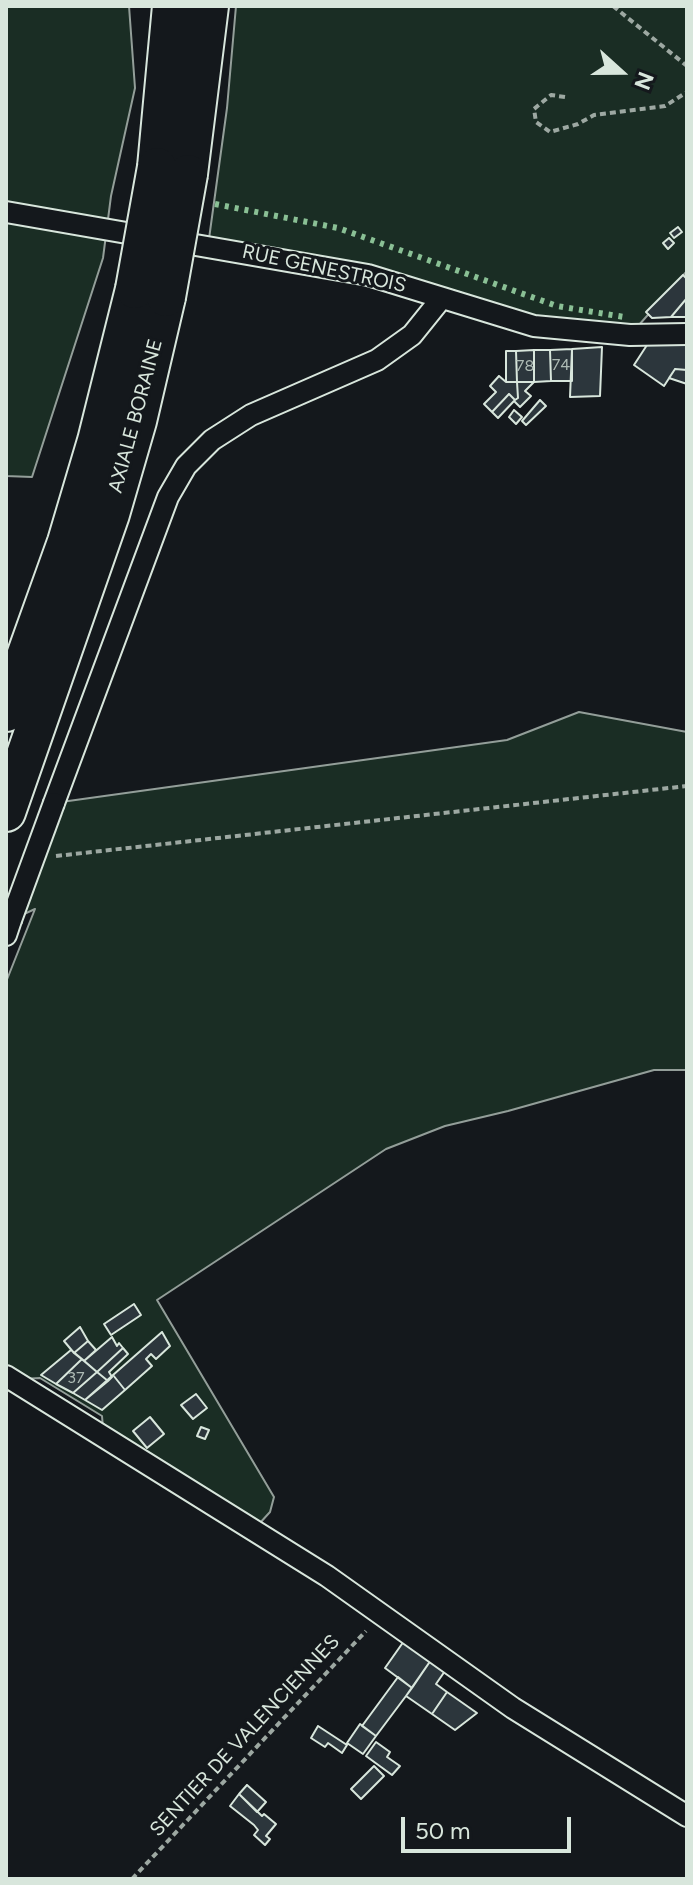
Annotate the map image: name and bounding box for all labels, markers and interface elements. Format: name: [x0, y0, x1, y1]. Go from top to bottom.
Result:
north arrow: [581, 32, 661, 112]
text: N: [628, 68, 660, 94]
street label: RUE GENESTROIS: [240, 240, 408, 298]
street label: AXIALE BORAINE: [104, 336, 168, 496]
house number: 74: [552, 355, 570, 375]
house number: 78: [516, 356, 534, 376]
house number: 37: [67, 1368, 85, 1388]
street label: SENTIER DE VALENCIENNES: [145, 1630, 345, 1842]
scale bar: [405, 1801, 575, 1851]
text: 50 m: [415, 1816, 471, 1845]

